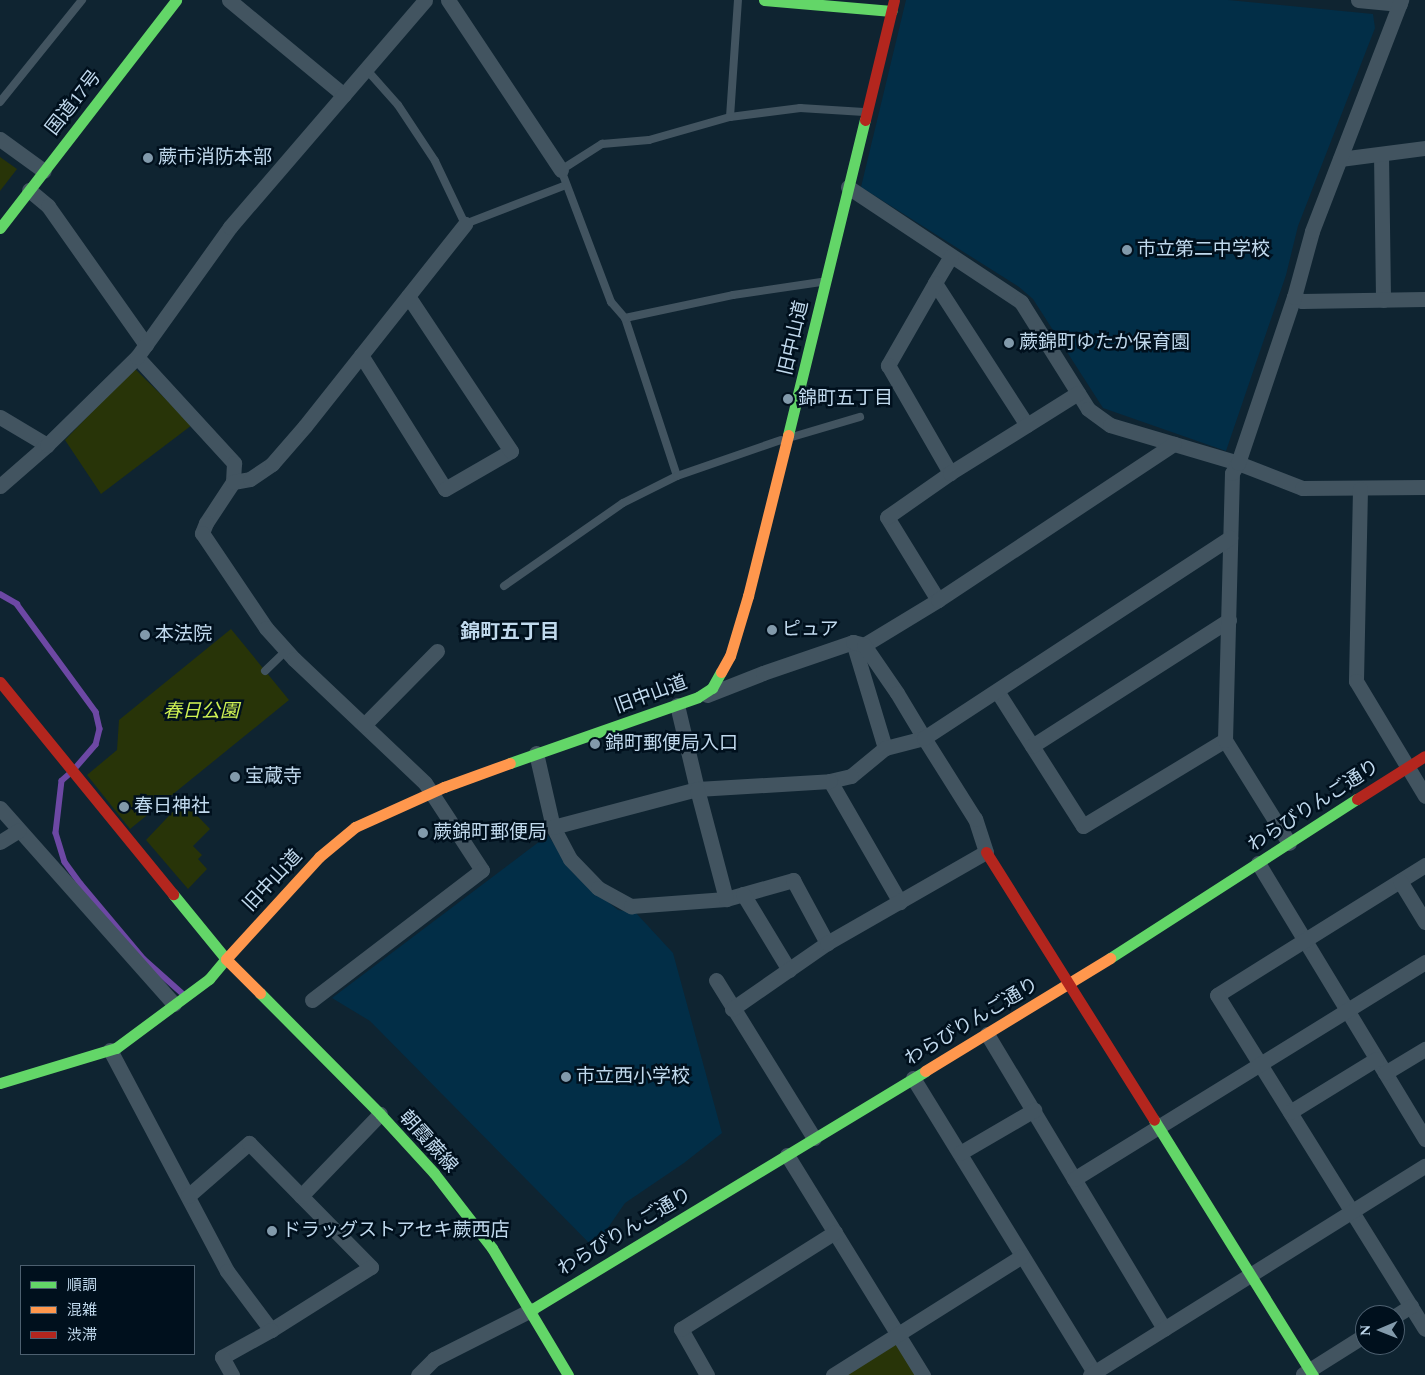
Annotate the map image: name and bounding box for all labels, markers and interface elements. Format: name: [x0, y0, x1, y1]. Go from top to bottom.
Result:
street label: 国道17号: [42, 66, 106, 140]
place label: 蕨市消防本部: [158, 147, 272, 169]
marker: 蕨市消防本部: [142, 152, 154, 164]
place label: 市立第二中学校: [1137, 239, 1270, 261]
marker: 市立第二中学校: [1121, 244, 1133, 256]
street label: 旧中山道: [774, 298, 814, 378]
place label: 蕨錦町ゆたか保育園: [1019, 332, 1190, 354]
marker: 蕨錦町ゆたか保育園: [1003, 337, 1015, 349]
place label: 錦町五丁目: [798, 388, 893, 410]
marker: 錦町五丁目: [782, 393, 794, 405]
place label: ピュア: [782, 619, 839, 641]
district label: 錦町五丁目: [460, 620, 560, 644]
place label: 本法院: [155, 624, 212, 646]
marker: ピュア: [766, 624, 778, 636]
marker: 本法院: [139, 629, 151, 641]
street label: 旧中山道: [611, 671, 691, 719]
park label: 春日公園: [163, 701, 239, 723]
place label: 錦町郵便局入口: [605, 733, 738, 755]
marker: 錦町郵便局入口: [589, 738, 601, 750]
street label: わらびりんご通り: [1244, 755, 1384, 857]
place label: 宝蔵寺: [245, 766, 302, 788]
marker: 宝蔵寺: [229, 771, 241, 783]
place label: 春日神社: [134, 796, 210, 818]
marker: 春日神社: [118, 801, 130, 813]
place label: 蕨錦町郵便局: [433, 822, 547, 844]
marker: 蕨錦町郵便局: [417, 827, 429, 839]
street label: 旧中山道: [239, 845, 307, 917]
street label: わらびりんご通り: [901, 973, 1043, 1071]
place label: 市立西小学校: [576, 1066, 690, 1088]
marker: 市立西小学校: [560, 1071, 572, 1083]
street label: 朝霞蕨線: [394, 1106, 462, 1178]
street label: わらびりんご通り: [554, 1183, 696, 1281]
place label: ドラッグストアセキ蕨西店: [282, 1220, 510, 1242]
marker: ドラッグストアセキ蕨西店: [266, 1225, 278, 1237]
legend: [20, 1265, 195, 1355]
text: 順調: [67, 1274, 97, 1297]
text: 混雑: [67, 1299, 97, 1322]
north arrow: [1355, 1305, 1405, 1355]
text: 渋滞: [67, 1324, 97, 1347]
text: N: [1355, 1324, 1376, 1336]

